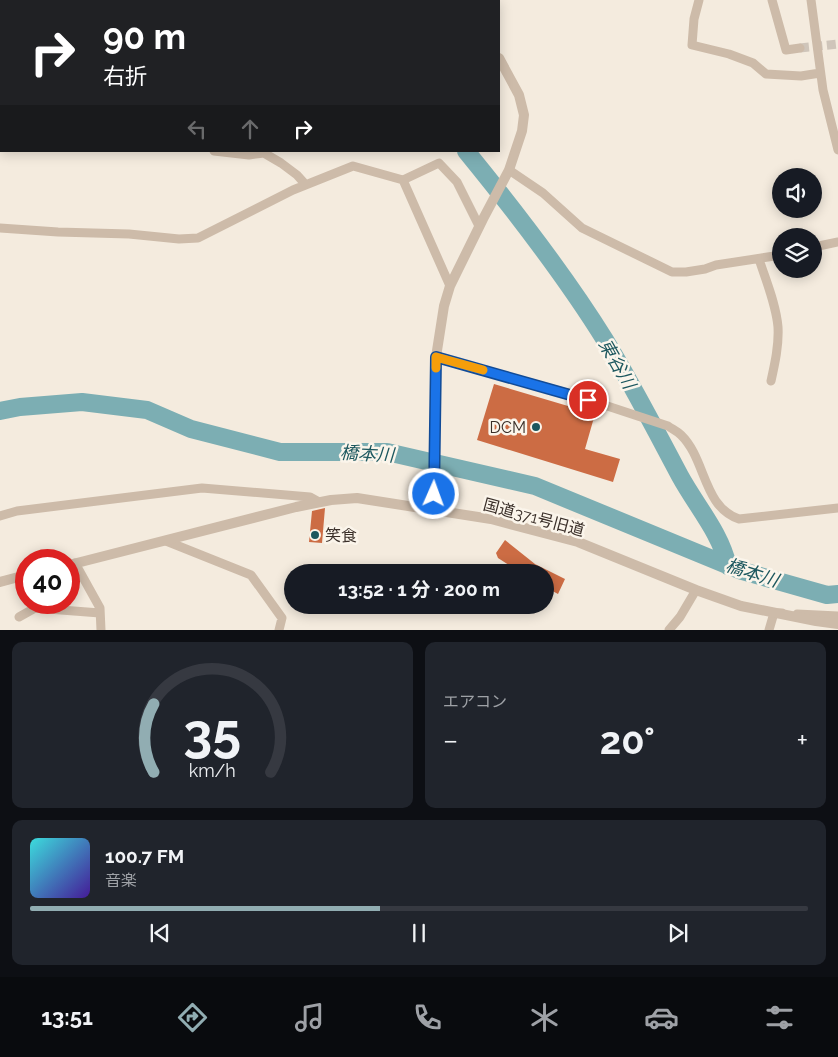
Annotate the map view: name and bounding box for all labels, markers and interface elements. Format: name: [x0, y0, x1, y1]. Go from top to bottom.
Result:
text: 90 m: [103, 16, 186, 57]
icon: right: [20, 20, 85, 85]
text: 右折: [103, 63, 147, 89]
icon: left: [183, 115, 211, 143]
icon: ahead: [236, 115, 264, 143]
icon: right: [289, 115, 317, 143]
map controls: [772, 168, 822, 278]
button: sound: [772, 168, 822, 218]
button: layers: [772, 228, 822, 278]
water label: 東谷川: [595, 335, 641, 394]
pin: [567, 379, 609, 421]
icon: arrive: [574, 386, 602, 414]
place label: DCM: [490, 418, 526, 437]
marker: DCM: [530, 421, 542, 433]
water label: 橋本川: [340, 442, 397, 466]
position arrow: [407, 467, 459, 519]
street label: 国道371号旧道: [481, 495, 586, 540]
place label: 笑食: [325, 526, 357, 545]
marker: 笑食: [309, 529, 321, 541]
speed limit sign: 40: [15, 549, 80, 614]
water label: 橋本川: [723, 554, 783, 591]
text: 13:52 · 1 分 · 200 m: [338, 578, 500, 600]
text: エアコン: [443, 692, 507, 711]
text: 35: [184, 702, 241, 763]
text: 20°: [600, 718, 655, 763]
text: −: [443, 724, 458, 757]
text: +: [796, 724, 808, 757]
text: km/h: [189, 760, 236, 781]
text: 100.7 FM: [105, 845, 184, 867]
text: 音楽: [105, 871, 137, 890]
icon: previous: [146, 919, 174, 947]
icon: pause: [405, 919, 433, 947]
icon: next: [664, 919, 692, 947]
icon: directions: [175, 1000, 210, 1035]
icon: music: [292, 1000, 327, 1035]
icon: phone: [410, 1000, 445, 1035]
icon: climate: [527, 1000, 562, 1035]
icon: car: [644, 1000, 679, 1035]
icon: filters: [762, 1000, 797, 1035]
text: 13:51: [41, 1004, 93, 1030]

